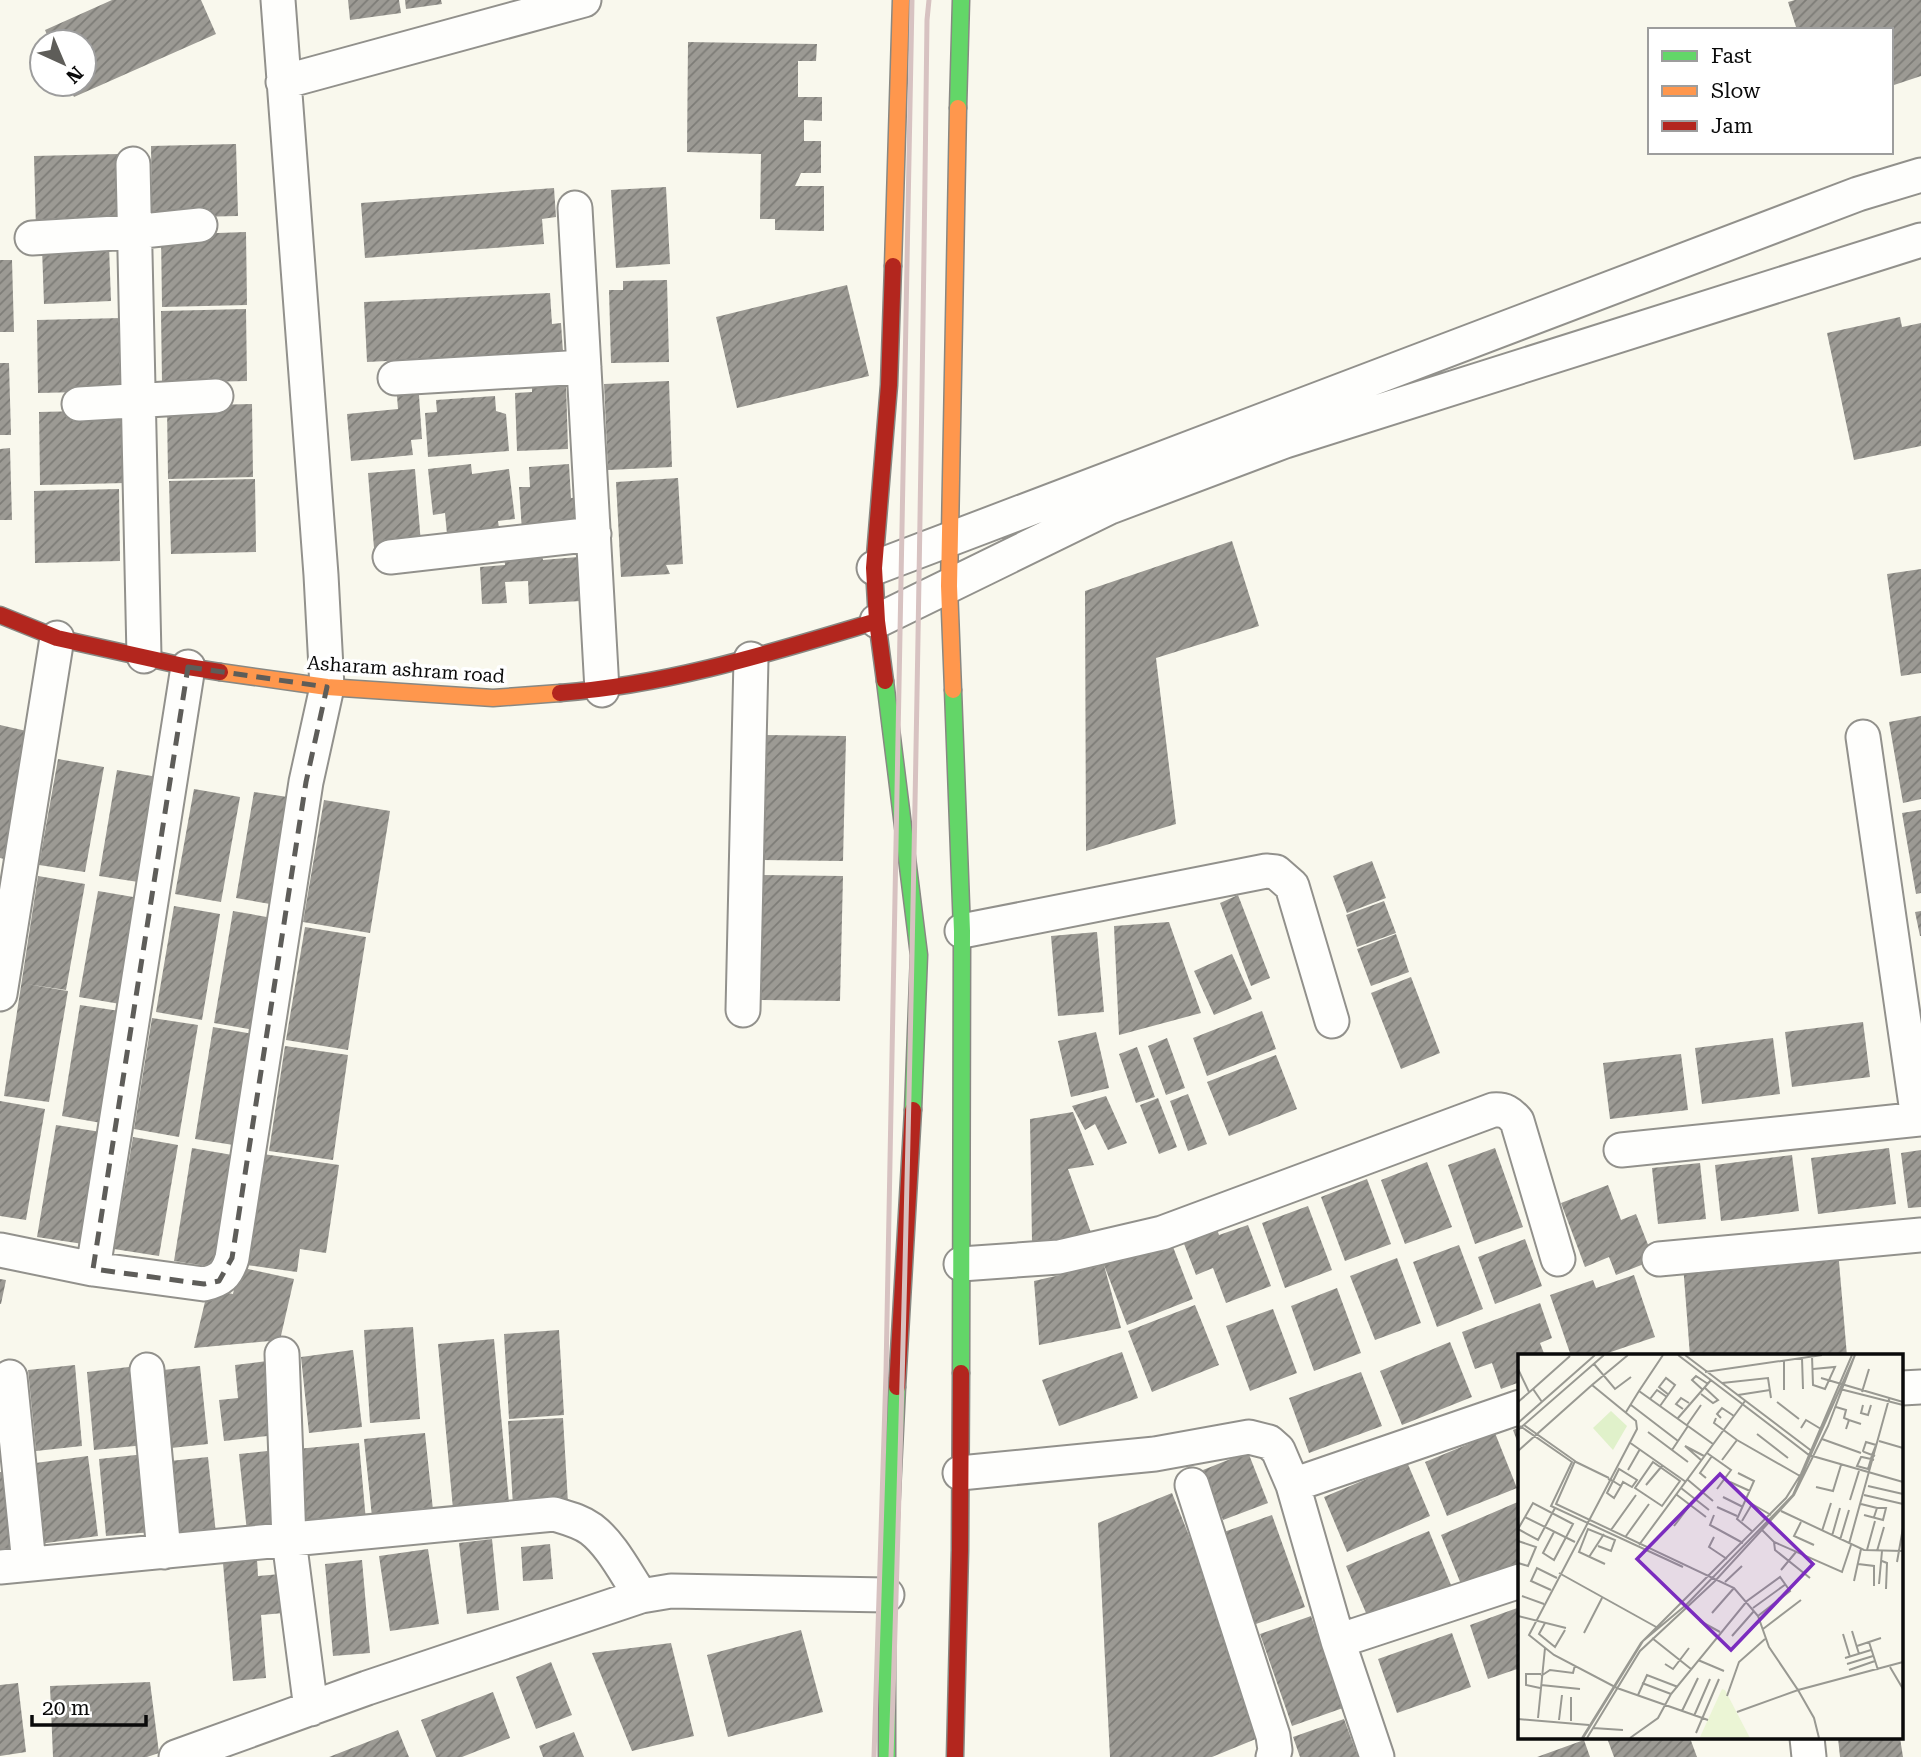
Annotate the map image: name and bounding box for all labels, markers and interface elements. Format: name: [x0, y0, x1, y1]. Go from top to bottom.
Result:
north arrow: [28, 28, 98, 98]
legend: [1648, 28, 1893, 154]
text: Fast: [1711, 44, 1752, 68]
text: N: [61, 62, 88, 88]
text: Slow: [1711, 79, 1761, 103]
text: Jam: [1711, 114, 1753, 138]
street label: Asharam ashram road: [306, 651, 506, 688]
inset map: [1518, 1354, 1904, 1740]
scale bar: [32, 1684, 145, 1728]
text: 20 m: [42, 1696, 90, 1720]

